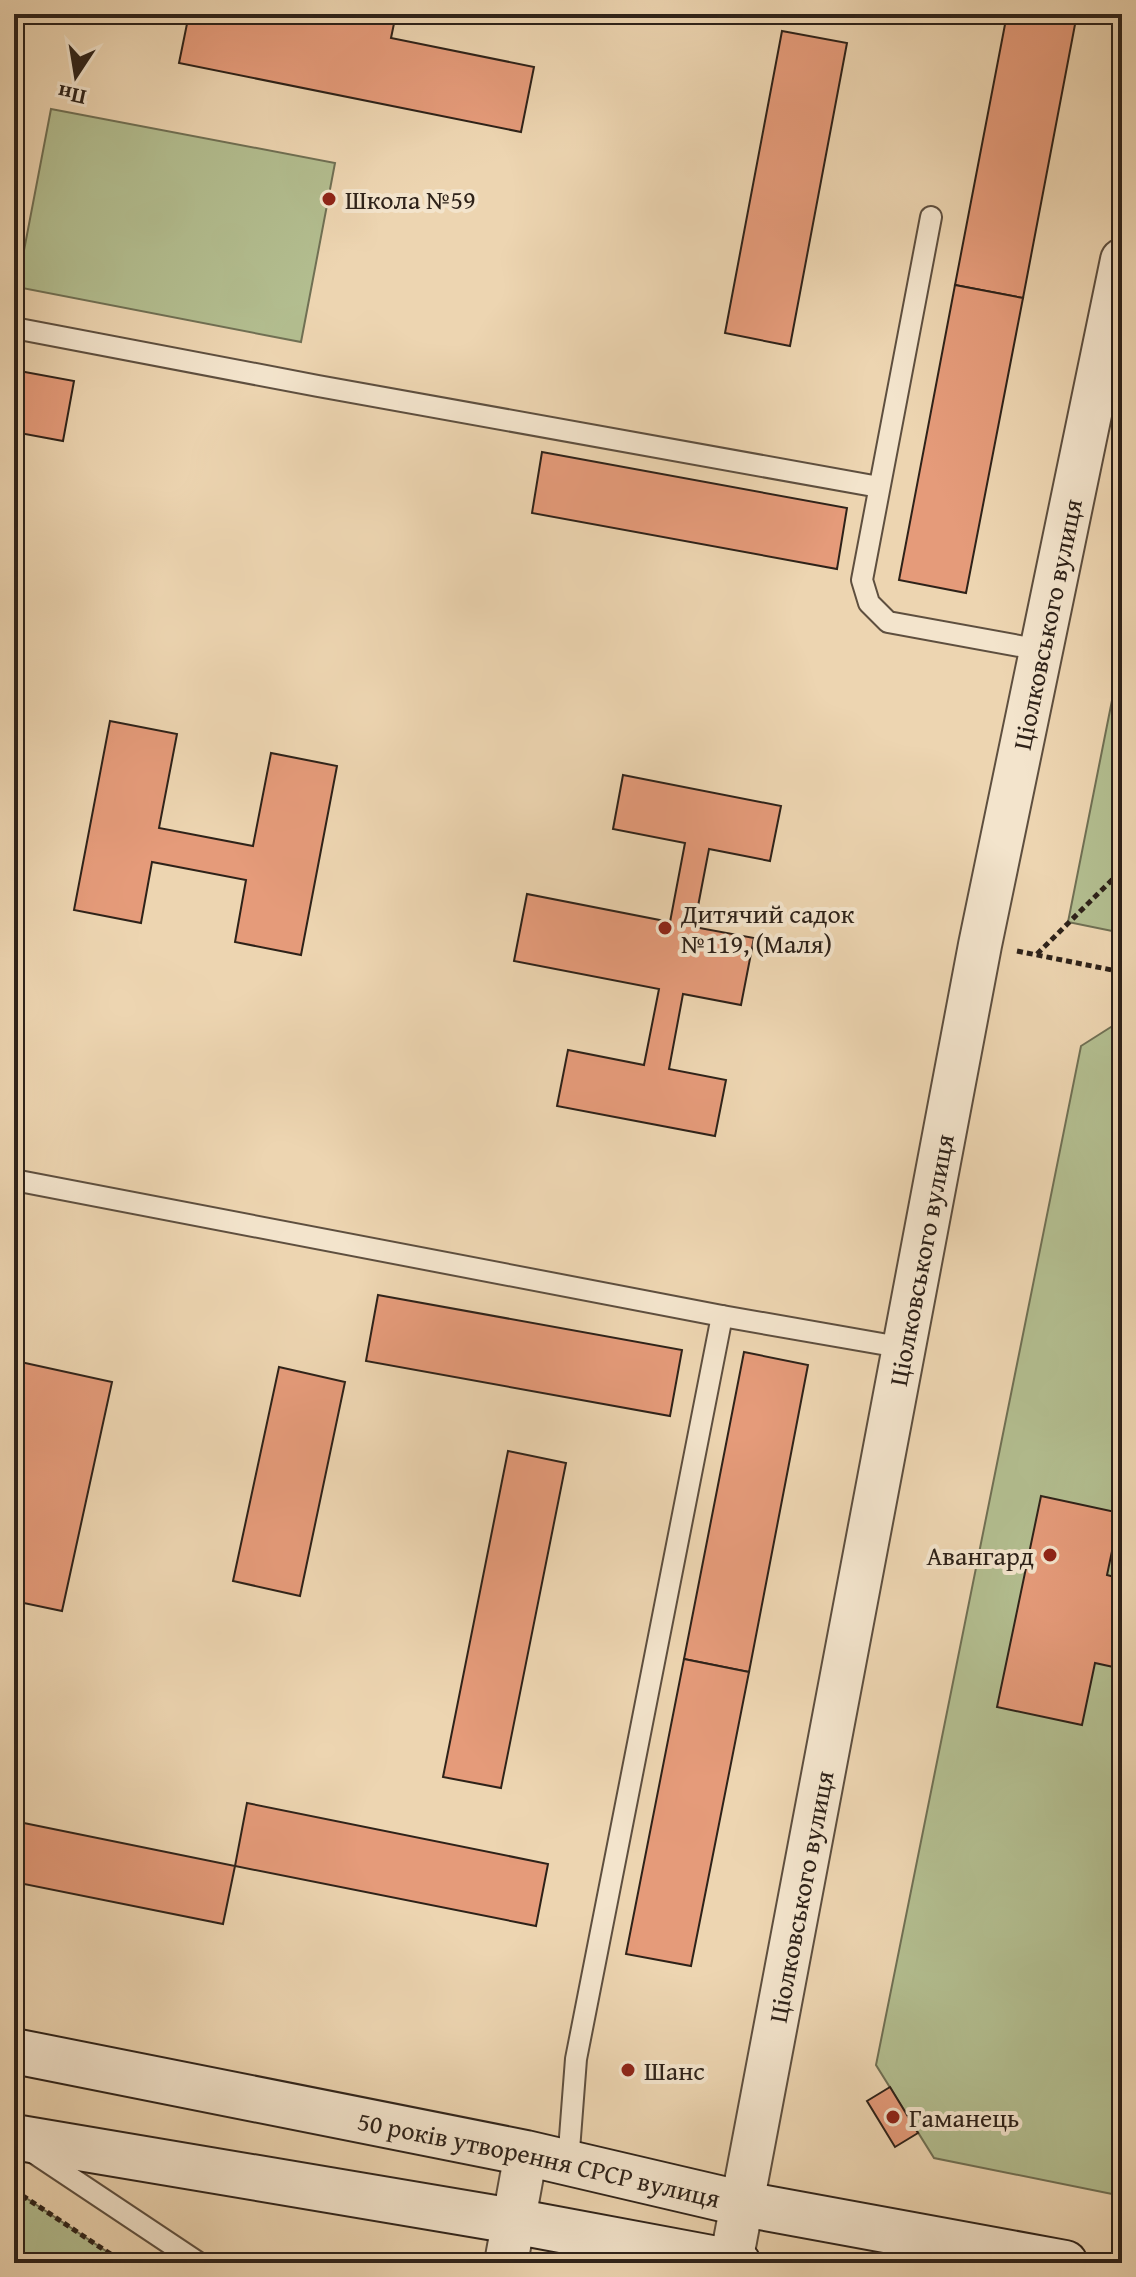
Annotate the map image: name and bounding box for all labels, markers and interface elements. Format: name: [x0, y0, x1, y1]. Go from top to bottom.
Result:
north arrow: [36, 36, 116, 116]
text: Пн: [55, 77, 89, 114]
place label: Школа №59: [345, 180, 476, 219]
marker: Школа №59: [320, 190, 338, 208]
street label: Ціолковського вулиця: [1001, 495, 1092, 753]
place label: Дитячий садок №119, (Маля): [680, 894, 855, 963]
marker: Дитячий садок №119, (Маля): [656, 919, 674, 937]
street label: Ціолковського вулиця: [878, 1131, 963, 1389]
place label: Авангард: [927, 1536, 1034, 1575]
marker: Авангард: [1041, 1546, 1059, 1564]
street label: Ціолковського вулиця: [757, 1767, 843, 2026]
place label: Шанс: [644, 2051, 705, 2090]
marker: Шанс: [619, 2061, 637, 2079]
place label: Гаманець: [909, 2098, 1019, 2137]
street label: 50 років утворення СРСР вулиця: [354, 2100, 724, 2217]
marker: Гаманець: [884, 2108, 902, 2126]

